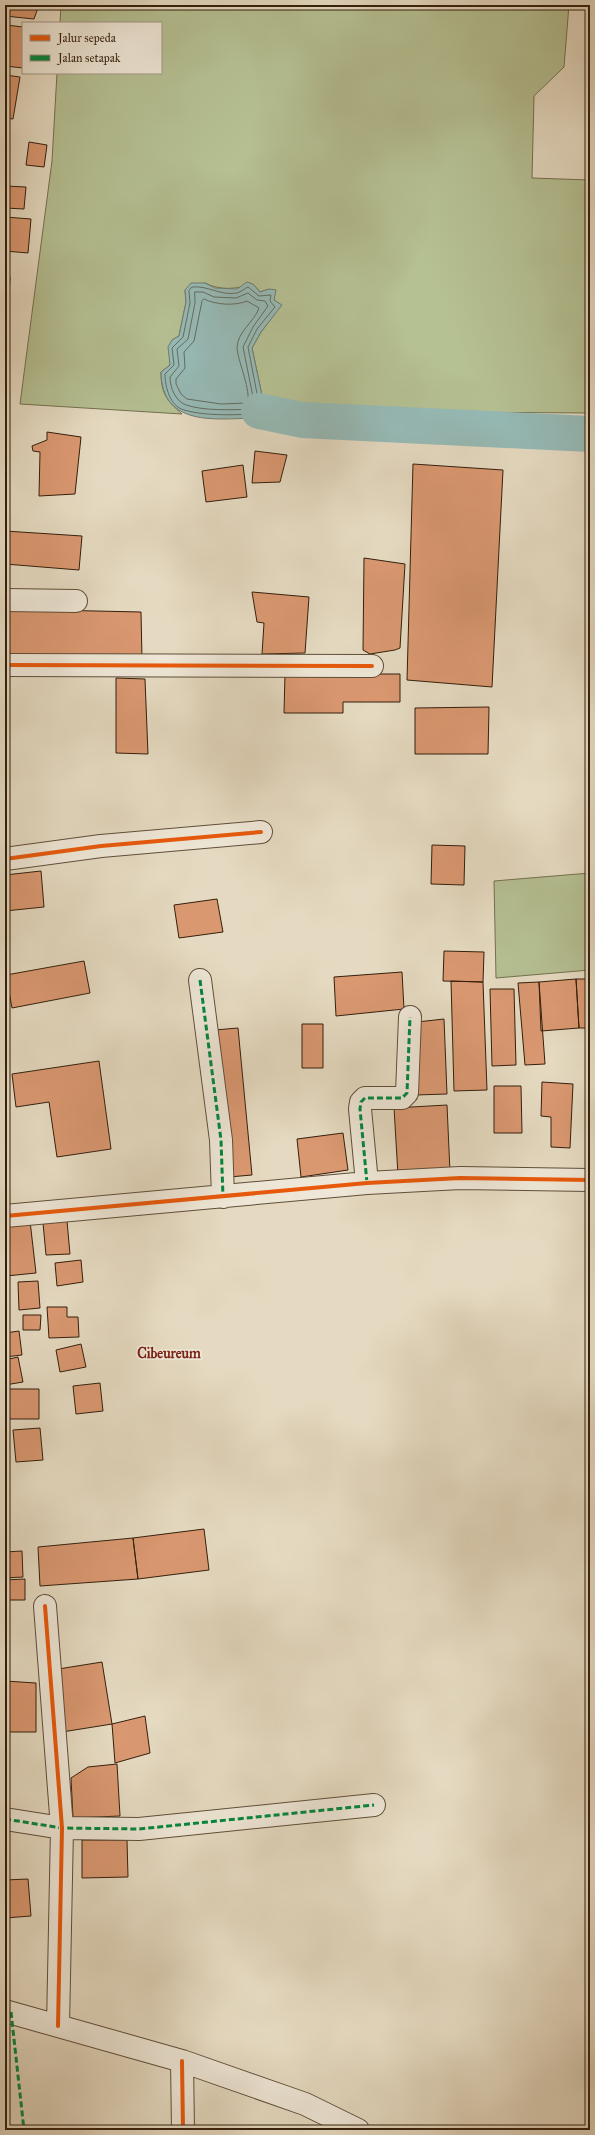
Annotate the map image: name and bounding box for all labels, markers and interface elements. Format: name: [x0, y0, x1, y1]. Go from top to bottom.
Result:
legend: [22, 22, 162, 74]
text: Jalur sepeda: [56, 31, 117, 46]
text: Jalan setapak: [56, 51, 121, 66]
district label: Cibeureum: [137, 1345, 201, 1362]

